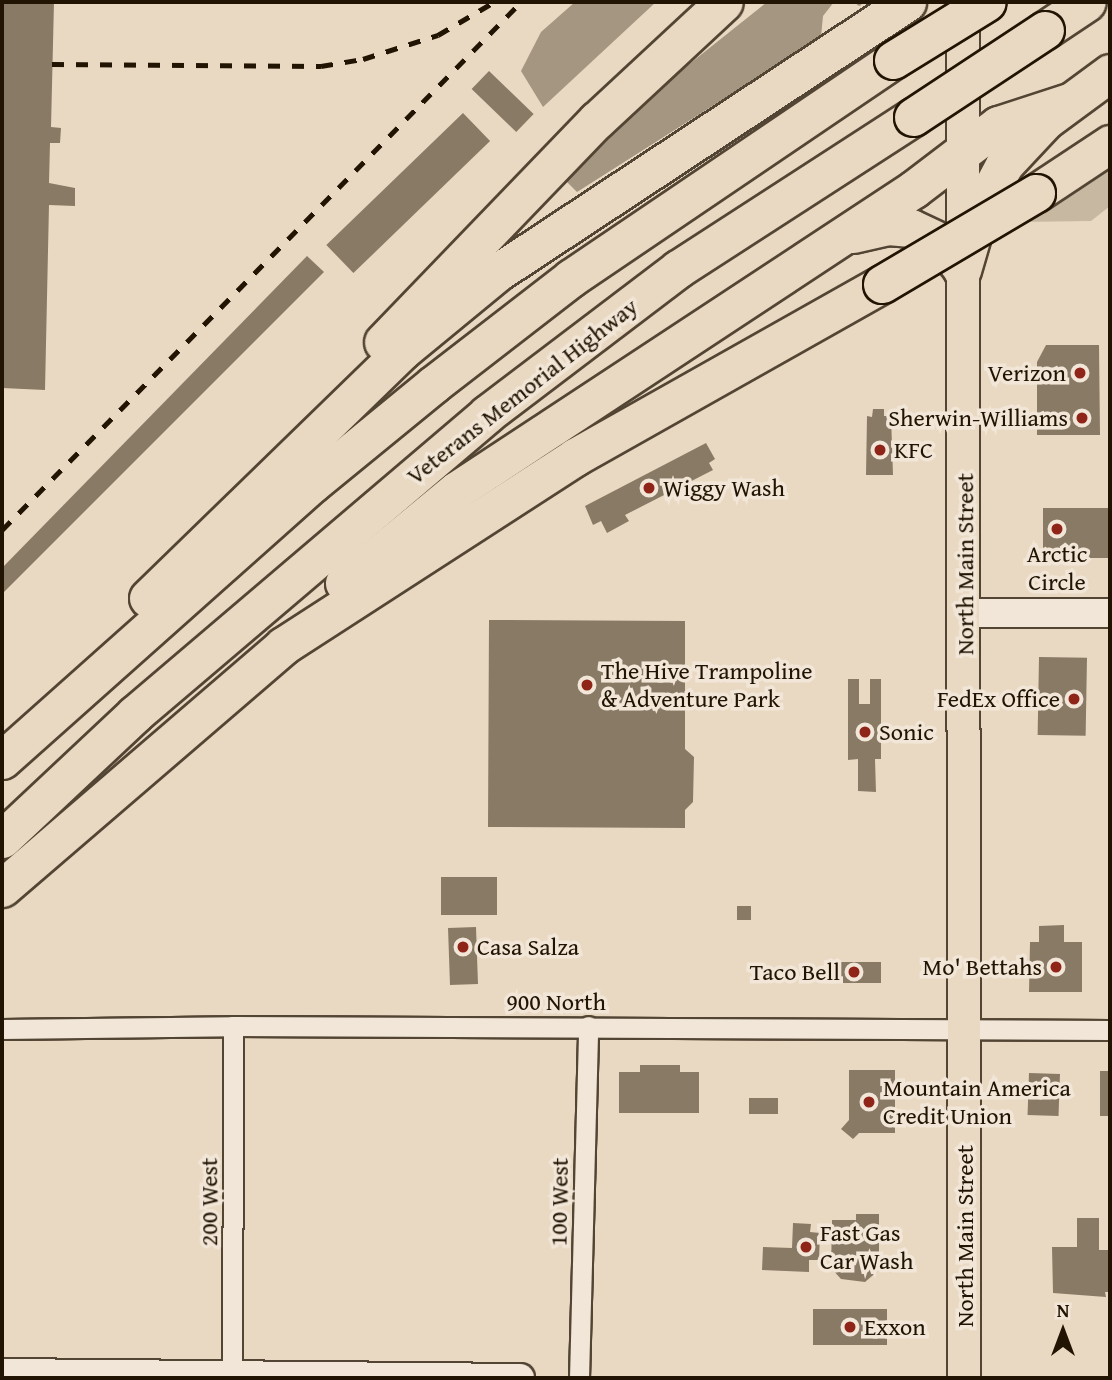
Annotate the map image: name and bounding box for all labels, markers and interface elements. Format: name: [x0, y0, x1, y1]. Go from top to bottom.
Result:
street label: Veterans Memorial Highway: [401, 292, 643, 490]
place label: Verizon: [988, 359, 1066, 387]
marker: Verizon: [1072, 365, 1088, 381]
place label: Sherwin-Williams: [888, 404, 1068, 432]
marker: Sherwin-Williams: [1074, 410, 1090, 426]
place label: KFC: [894, 436, 933, 464]
marker: KFC: [872, 442, 888, 458]
street label: North Main Street: [951, 473, 979, 655]
place label: Wiggy Wash: [663, 474, 785, 502]
marker: Wiggy Wash: [641, 480, 657, 496]
marker: Arctic Circle: [1049, 521, 1065, 537]
place label: Arctic Circle: [1027, 540, 1087, 596]
place label: The Hive Trampoline & Adventure Park: [601, 657, 813, 713]
marker: The Hive Trampoline & Adventure Park: [579, 677, 595, 693]
place label: FedEx Office: [937, 685, 1060, 713]
marker: FedEx Office: [1066, 691, 1082, 707]
place label: Sonic: [879, 718, 934, 746]
marker: Sonic: [857, 724, 873, 740]
place label: Casa Salza: [477, 933, 579, 961]
marker: Casa Salza: [455, 939, 471, 955]
place label: Mo' Bettahs: [922, 953, 1042, 981]
place label: Taco Bell: [750, 958, 840, 986]
marker: Mo' Bettahs: [1048, 959, 1064, 975]
marker: Taco Bell: [846, 964, 862, 980]
street label: 900 North: [506, 988, 606, 1016]
place label: Mountain America Credit Union: [883, 1074, 1071, 1130]
marker: Mountain America Credit Union: [861, 1094, 877, 1110]
street label: North Main Street: [951, 1145, 979, 1327]
street label: 100 West: [544, 1157, 574, 1247]
street label: 200 West: [195, 1158, 223, 1246]
place label: Fast Gas Car Wash: [820, 1219, 913, 1275]
marker: Fast Gas Car Wash: [798, 1239, 814, 1255]
north arrow: [1028, 1296, 1098, 1366]
text: N: [1057, 1296, 1069, 1324]
place label: Exxon: [864, 1313, 926, 1341]
marker: Exxon: [842, 1319, 858, 1335]

